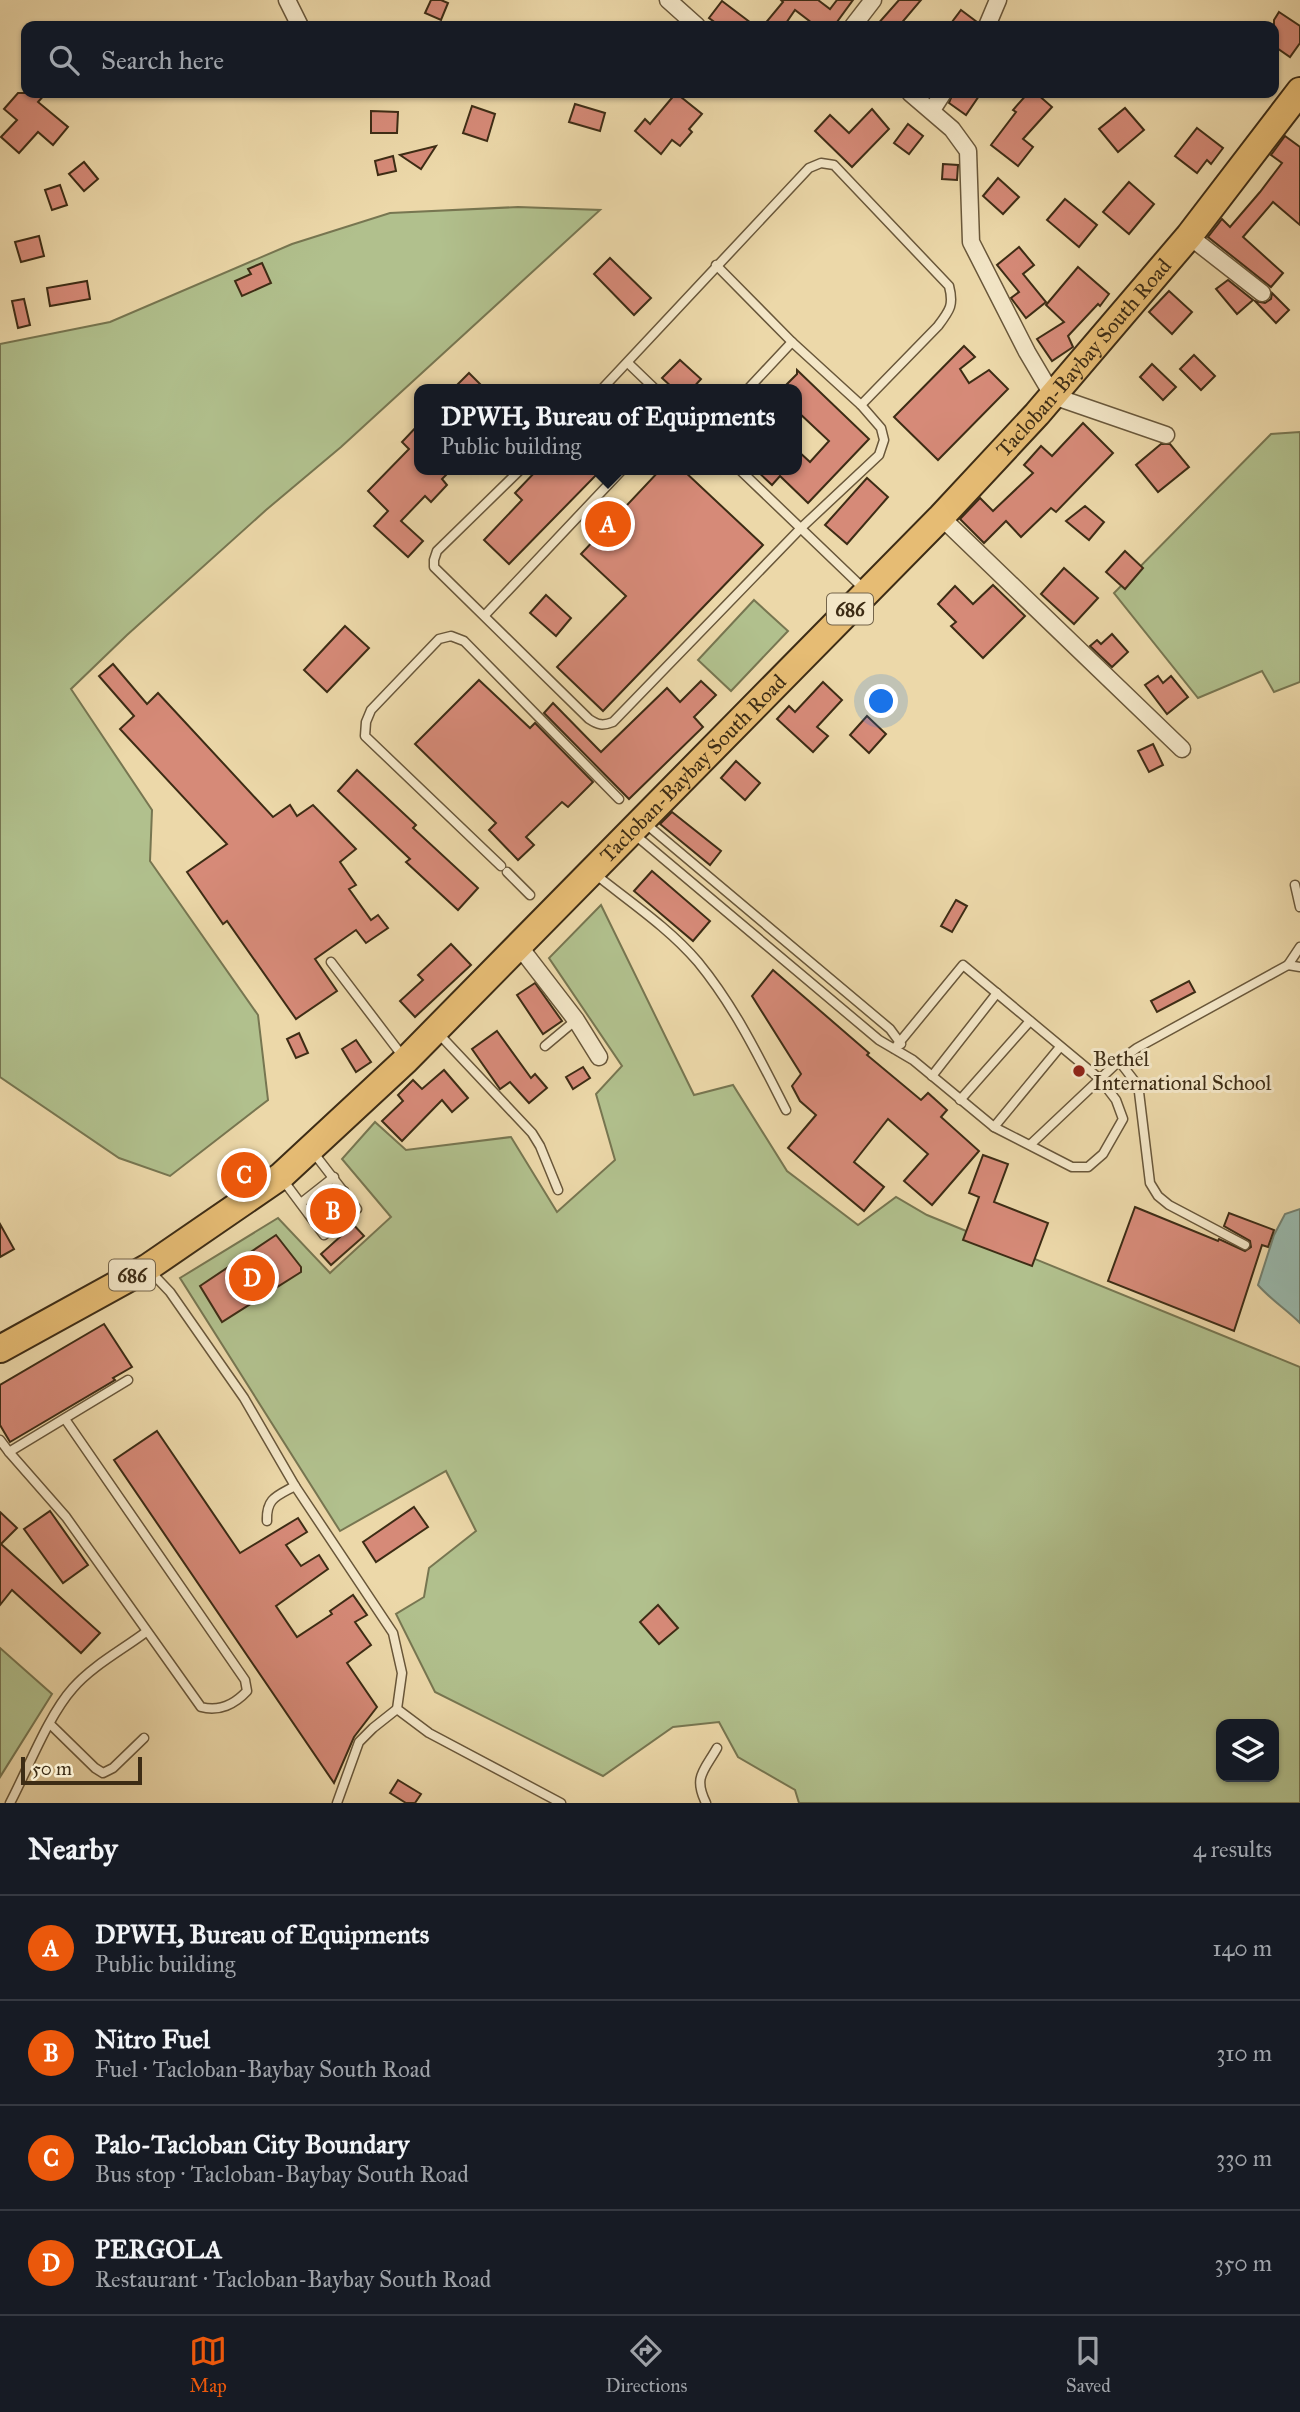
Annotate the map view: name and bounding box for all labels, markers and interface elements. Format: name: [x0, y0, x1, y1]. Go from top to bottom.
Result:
search box: [21, 21, 1279, 98]
icon: search: [45, 41, 83, 79]
text: Search here: [101, 44, 224, 76]
street label: Tacloban-Baybay South Road: [991, 253, 1177, 462]
popup: [414, 384, 802, 475]
text: DPWH, Bureau of Equipments: [441, 400, 775, 432]
text: Public building: [441, 432, 581, 460]
pin: A: [585, 498, 631, 550]
road number: 686: [827, 594, 873, 624]
street label: Tacloban-Baybay South Road: [595, 669, 792, 868]
your location: [864, 684, 898, 718]
place label: Bethel International School: [1093, 1046, 1272, 1096]
marker: Bethel International School: [1071, 1063, 1087, 1079]
pin: C: [221, 1149, 267, 1201]
pin: B: [310, 1185, 356, 1237]
pin: D: [229, 1252, 275, 1304]
road number: 686: [109, 1260, 155, 1290]
map controls: [1216, 1719, 1279, 1782]
button: layers: [1216, 1719, 1279, 1782]
scale bar: [21, 1754, 142, 1786]
text: 50 m: [32, 1757, 72, 1780]
text: Nearby: [28, 1831, 118, 1867]
text: 4 results: [1193, 1835, 1272, 1863]
text: DPWH, Bureau of Equipments: [95, 1918, 429, 1950]
text: A: [43, 1934, 59, 1962]
text: 140 m: [1212, 1934, 1272, 1962]
text: Public building: [95, 1950, 235, 1978]
text: Nitro Fuel: [95, 2023, 210, 2055]
text: B: [43, 2039, 59, 2067]
text: 310 m: [1216, 2039, 1272, 2067]
text: Fuel · Tacloban-Baybay South Road: [95, 2055, 431, 2083]
text: Palo-Tacloban City Boundary: [95, 2128, 409, 2160]
text: C: [43, 2144, 59, 2172]
text: 330 m: [1216, 2144, 1272, 2172]
text: Bus stop · Tacloban-Baybay South Road: [95, 2160, 469, 2188]
text: PERGOLA: [95, 2233, 222, 2265]
text: D: [42, 2249, 60, 2277]
text: 350 m: [1214, 2249, 1272, 2277]
text: Restaurant · Tacloban-Baybay South Road: [95, 2265, 491, 2293]
tab: Map: [189, 2332, 227, 2397]
tab: Directions: [605, 2332, 687, 2397]
tab: Saved: [1066, 2332, 1111, 2397]

